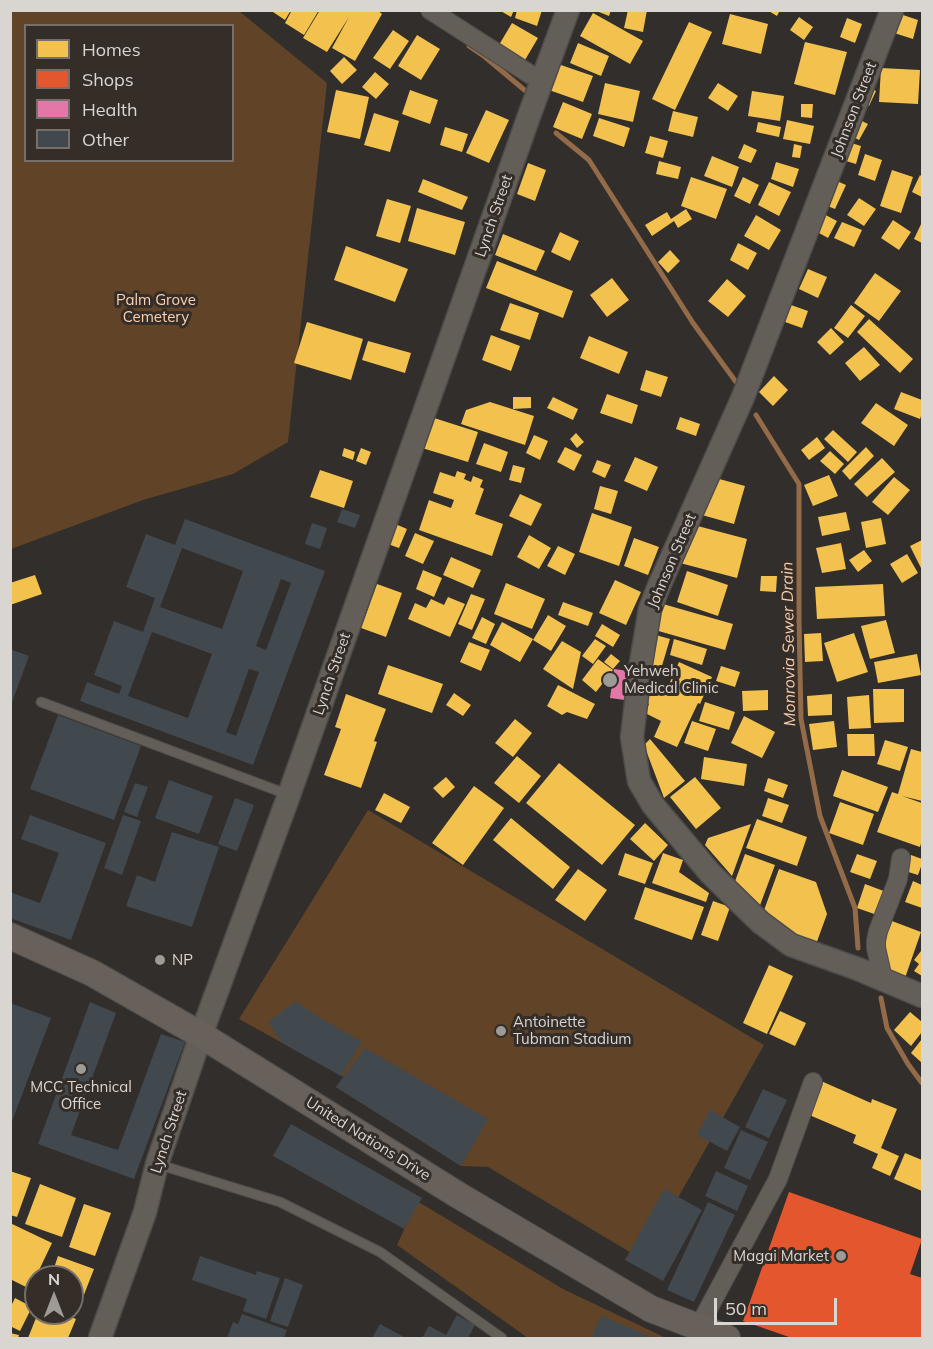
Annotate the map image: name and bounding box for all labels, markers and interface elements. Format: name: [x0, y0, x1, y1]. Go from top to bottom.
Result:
legend: [24, 24, 234, 162]
text: Homes: [82, 38, 141, 61]
street label: Johnson Street: [827, 60, 881, 160]
text: Shops: [82, 68, 134, 91]
text: Health: [82, 98, 138, 121]
text: Other: [82, 128, 129, 151]
street label: Lynch Street: [472, 172, 516, 260]
park label: Palm Grove Cemetery: [116, 291, 196, 326]
street label: Johnson Street: [644, 511, 700, 611]
water label: Monrovia Sewer Drain: [778, 562, 800, 726]
street label: Lynch Street: [310, 630, 354, 718]
place label: Yehweh Medical Clinic: [624, 662, 719, 697]
marker: Yehweh Medical Clinic: [601, 671, 619, 689]
place label: NP: [172, 951, 193, 969]
marker: NP: [153, 953, 167, 967]
place label: Antoinette Tubman Stadium: [513, 1013, 631, 1048]
marker: Antoinette Tubman Stadium: [494, 1024, 508, 1038]
marker: MCC Technical Office: [74, 1062, 88, 1076]
place label: MCC Technical Office: [30, 1078, 132, 1113]
street label: Lynch Street: [147, 1088, 191, 1176]
street label: United Nations Drive: [302, 1093, 434, 1185]
place label: Magai Market: [733, 1247, 829, 1265]
marker: Magai Market: [834, 1249, 848, 1263]
north arrow: [24, 1265, 84, 1325]
text: N: [48, 1269, 60, 1289]
scale bar: [717, 1286, 840, 1324]
text: 50 m: [725, 1297, 767, 1320]

